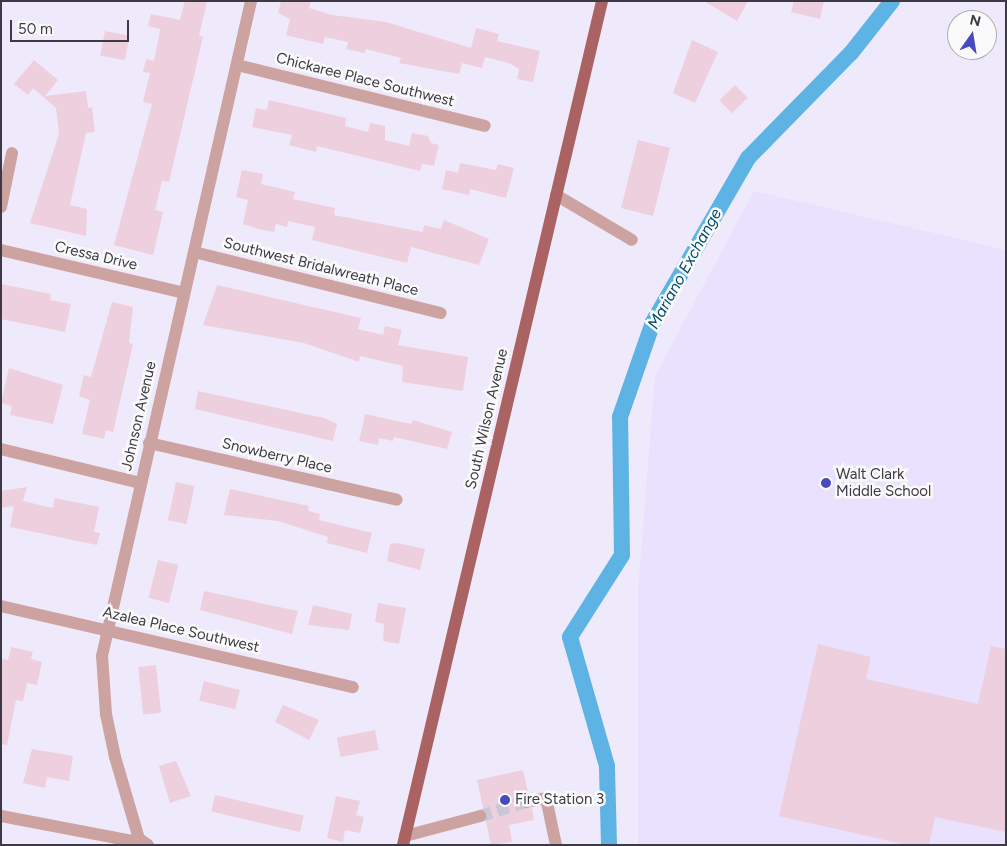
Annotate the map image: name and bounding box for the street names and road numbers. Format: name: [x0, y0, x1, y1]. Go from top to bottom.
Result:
street label: Chickaree Place Southwest: [274, 49, 456, 111]
street label: Southwest Bridalwreath Place: [222, 234, 420, 300]
street label: Cressa Drive: [53, 238, 139, 274]
street label: South Wilson Avenue: [462, 347, 512, 491]
street label: Johnson Avenue: [118, 360, 160, 472]
street label: Snowberry Place: [220, 435, 334, 477]
street label: Azalea Place Southwest: [101, 603, 261, 657]

